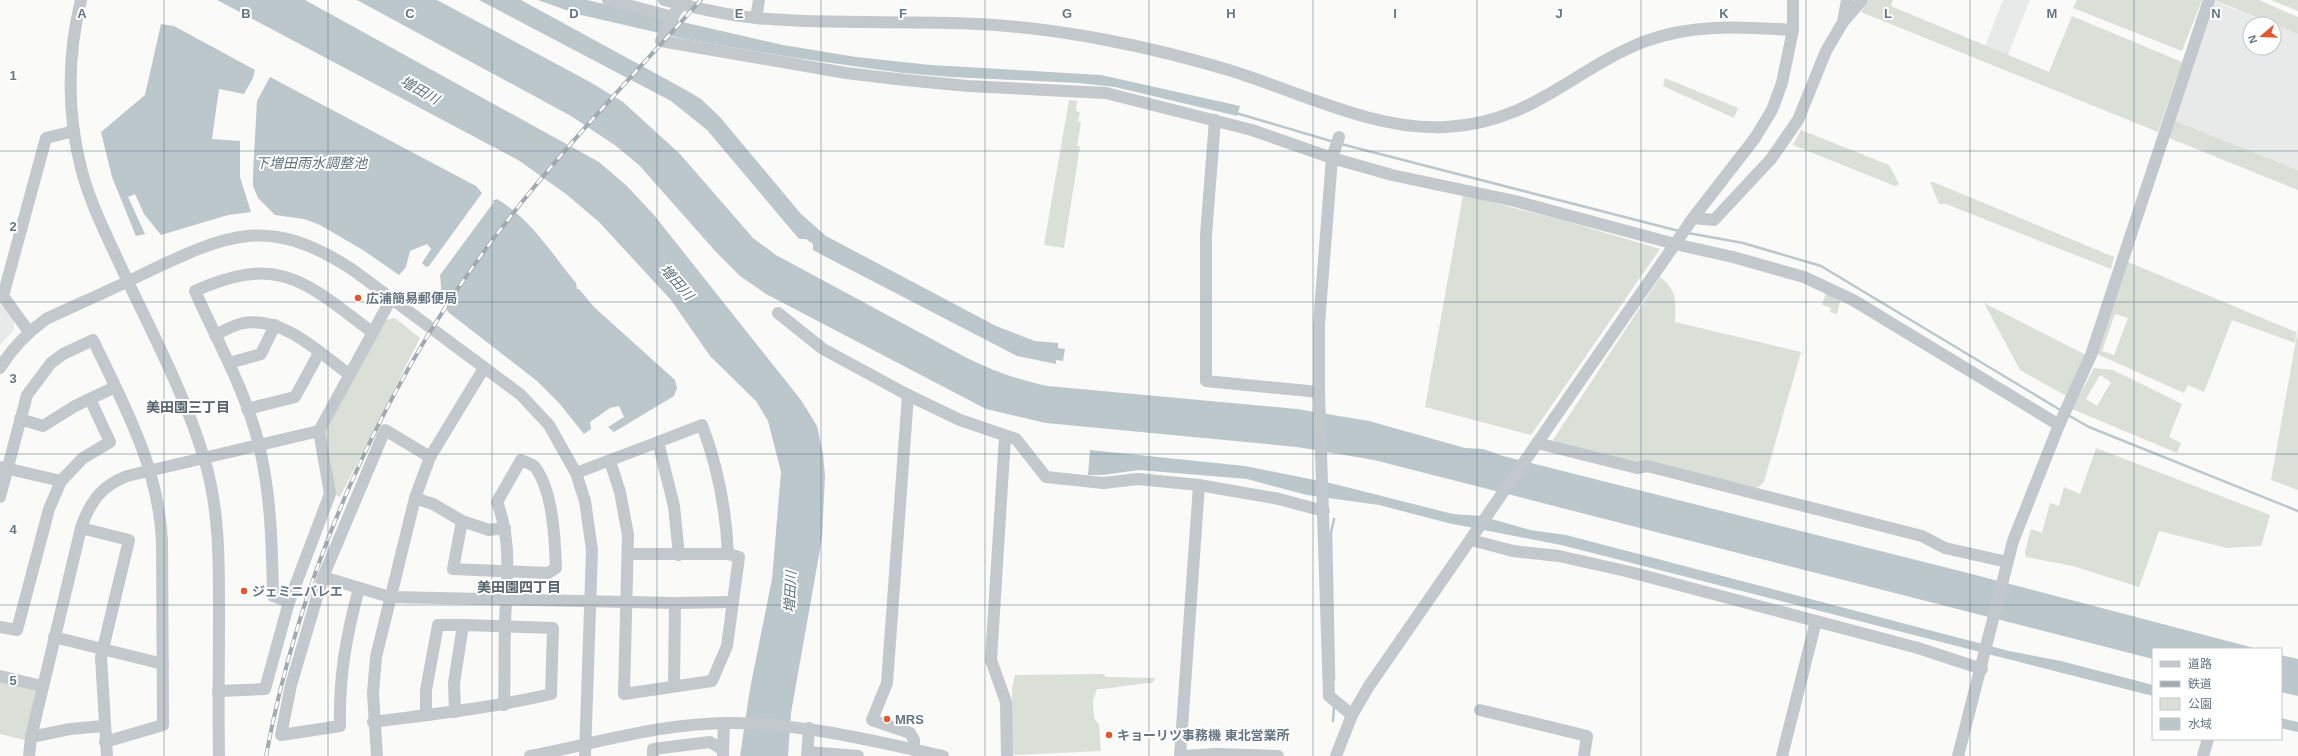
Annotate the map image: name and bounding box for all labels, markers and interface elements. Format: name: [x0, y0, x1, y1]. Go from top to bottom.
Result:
text: A: [77, 6, 87, 21]
text: B: [241, 6, 251, 21]
text: C: [405, 6, 415, 21]
text: D: [569, 6, 579, 21]
text: E: [735, 6, 744, 21]
text: F: [899, 6, 907, 21]
text: G: [1062, 6, 1072, 21]
text: H: [1226, 6, 1236, 21]
text: I: [1393, 6, 1397, 21]
text: J: [1555, 6, 1563, 21]
text: K: [1719, 6, 1729, 21]
text: L: [1884, 6, 1892, 21]
text: M: [2047, 6, 2057, 21]
text: N: [2211, 6, 2221, 21]
north arrow: [2242, 16, 2282, 56]
text: N: [2246, 33, 2260, 45]
text: 1: [9, 68, 17, 83]
water label: 増田川: [398, 73, 444, 108]
water label: 下増田雨水調整池: [255, 155, 369, 171]
text: 2: [9, 219, 17, 234]
water label: 増田川: [657, 261, 698, 305]
place label: 広浦簡易郵便局: [366, 291, 457, 306]
marker: 広浦簡易郵便局: [353, 293, 363, 303]
text: 3: [9, 371, 17, 386]
district label: 美田園三丁目: [146, 399, 230, 415]
text: 4: [9, 522, 17, 537]
water label: 増田川: [781, 569, 799, 613]
district label: 美田園四丁目: [477, 579, 561, 595]
place label: ジェミニバレエ: [252, 584, 343, 599]
marker: ジェミニバレエ: [239, 586, 249, 596]
legend: [2152, 648, 2282, 740]
text: 道路: [2188, 657, 2212, 671]
text: 5: [9, 673, 17, 688]
text: 鉄道: [2188, 677, 2212, 691]
text: 公園: [2188, 697, 2212, 711]
place label: MRS: [895, 712, 924, 727]
marker: MRS: [882, 714, 892, 724]
text: 水域: [2188, 717, 2212, 731]
place label: キョーリツ事務機 東北営業所: [1117, 728, 1290, 743]
marker: キョーリツ事務機 東北営業所: [1104, 730, 1114, 740]

